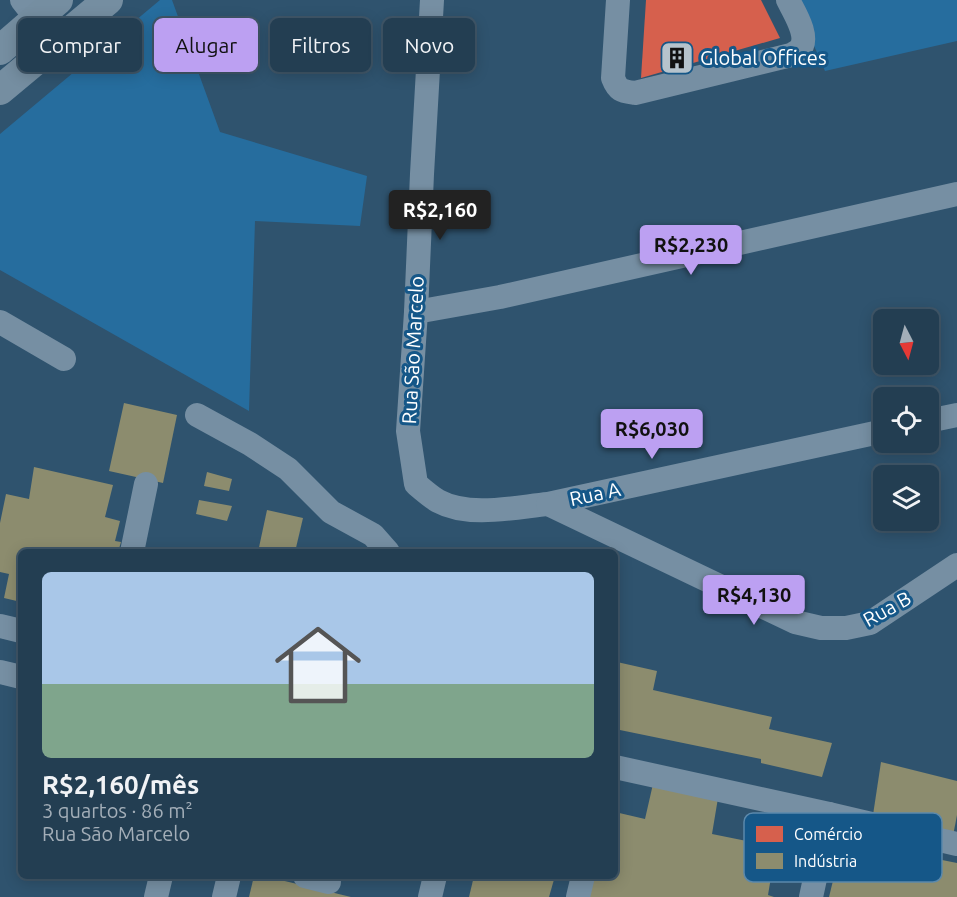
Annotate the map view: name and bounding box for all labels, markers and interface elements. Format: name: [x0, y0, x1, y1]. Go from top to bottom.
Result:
chip: Comprar: [18, 18, 142, 72]
chip: Alugar: [154, 18, 258, 72]
chip: Filtros: [270, 18, 371, 72]
chip: Novo: [383, 18, 475, 72]
building icon: Global Offices: [659, 40, 695, 76]
place label: Global Offices: [700, 46, 827, 69]
pin: R$2,160: [385, 190, 495, 241]
text: R$2,160: [403, 198, 477, 221]
pin: R$2,230: [636, 225, 746, 276]
text: R$2,230: [654, 233, 728, 256]
street label: Rua São Marcelo: [397, 275, 428, 425]
north arrow: [873, 309, 939, 375]
map controls: [873, 309, 939, 531]
button: locate: [873, 387, 939, 453]
pin: R$6,030: [597, 409, 707, 460]
text: R$6,030: [615, 417, 689, 440]
button: layers: [873, 465, 939, 531]
street label: Rua A: [567, 477, 623, 510]
pin: R$4,130: [699, 575, 809, 626]
text: R$4,130: [717, 583, 791, 606]
street label: Rua B: [859, 586, 915, 631]
icon: home: [264, 611, 372, 719]
text: R$2,160/mês: [42, 770, 199, 799]
text: 3 quartos · 86 m²: [42, 799, 193, 822]
legend: [744, 813, 942, 882]
text: Rua São Marcelo: [42, 822, 190, 845]
text: Comércio: [794, 825, 863, 843]
text: Indústria: [794, 852, 857, 870]

